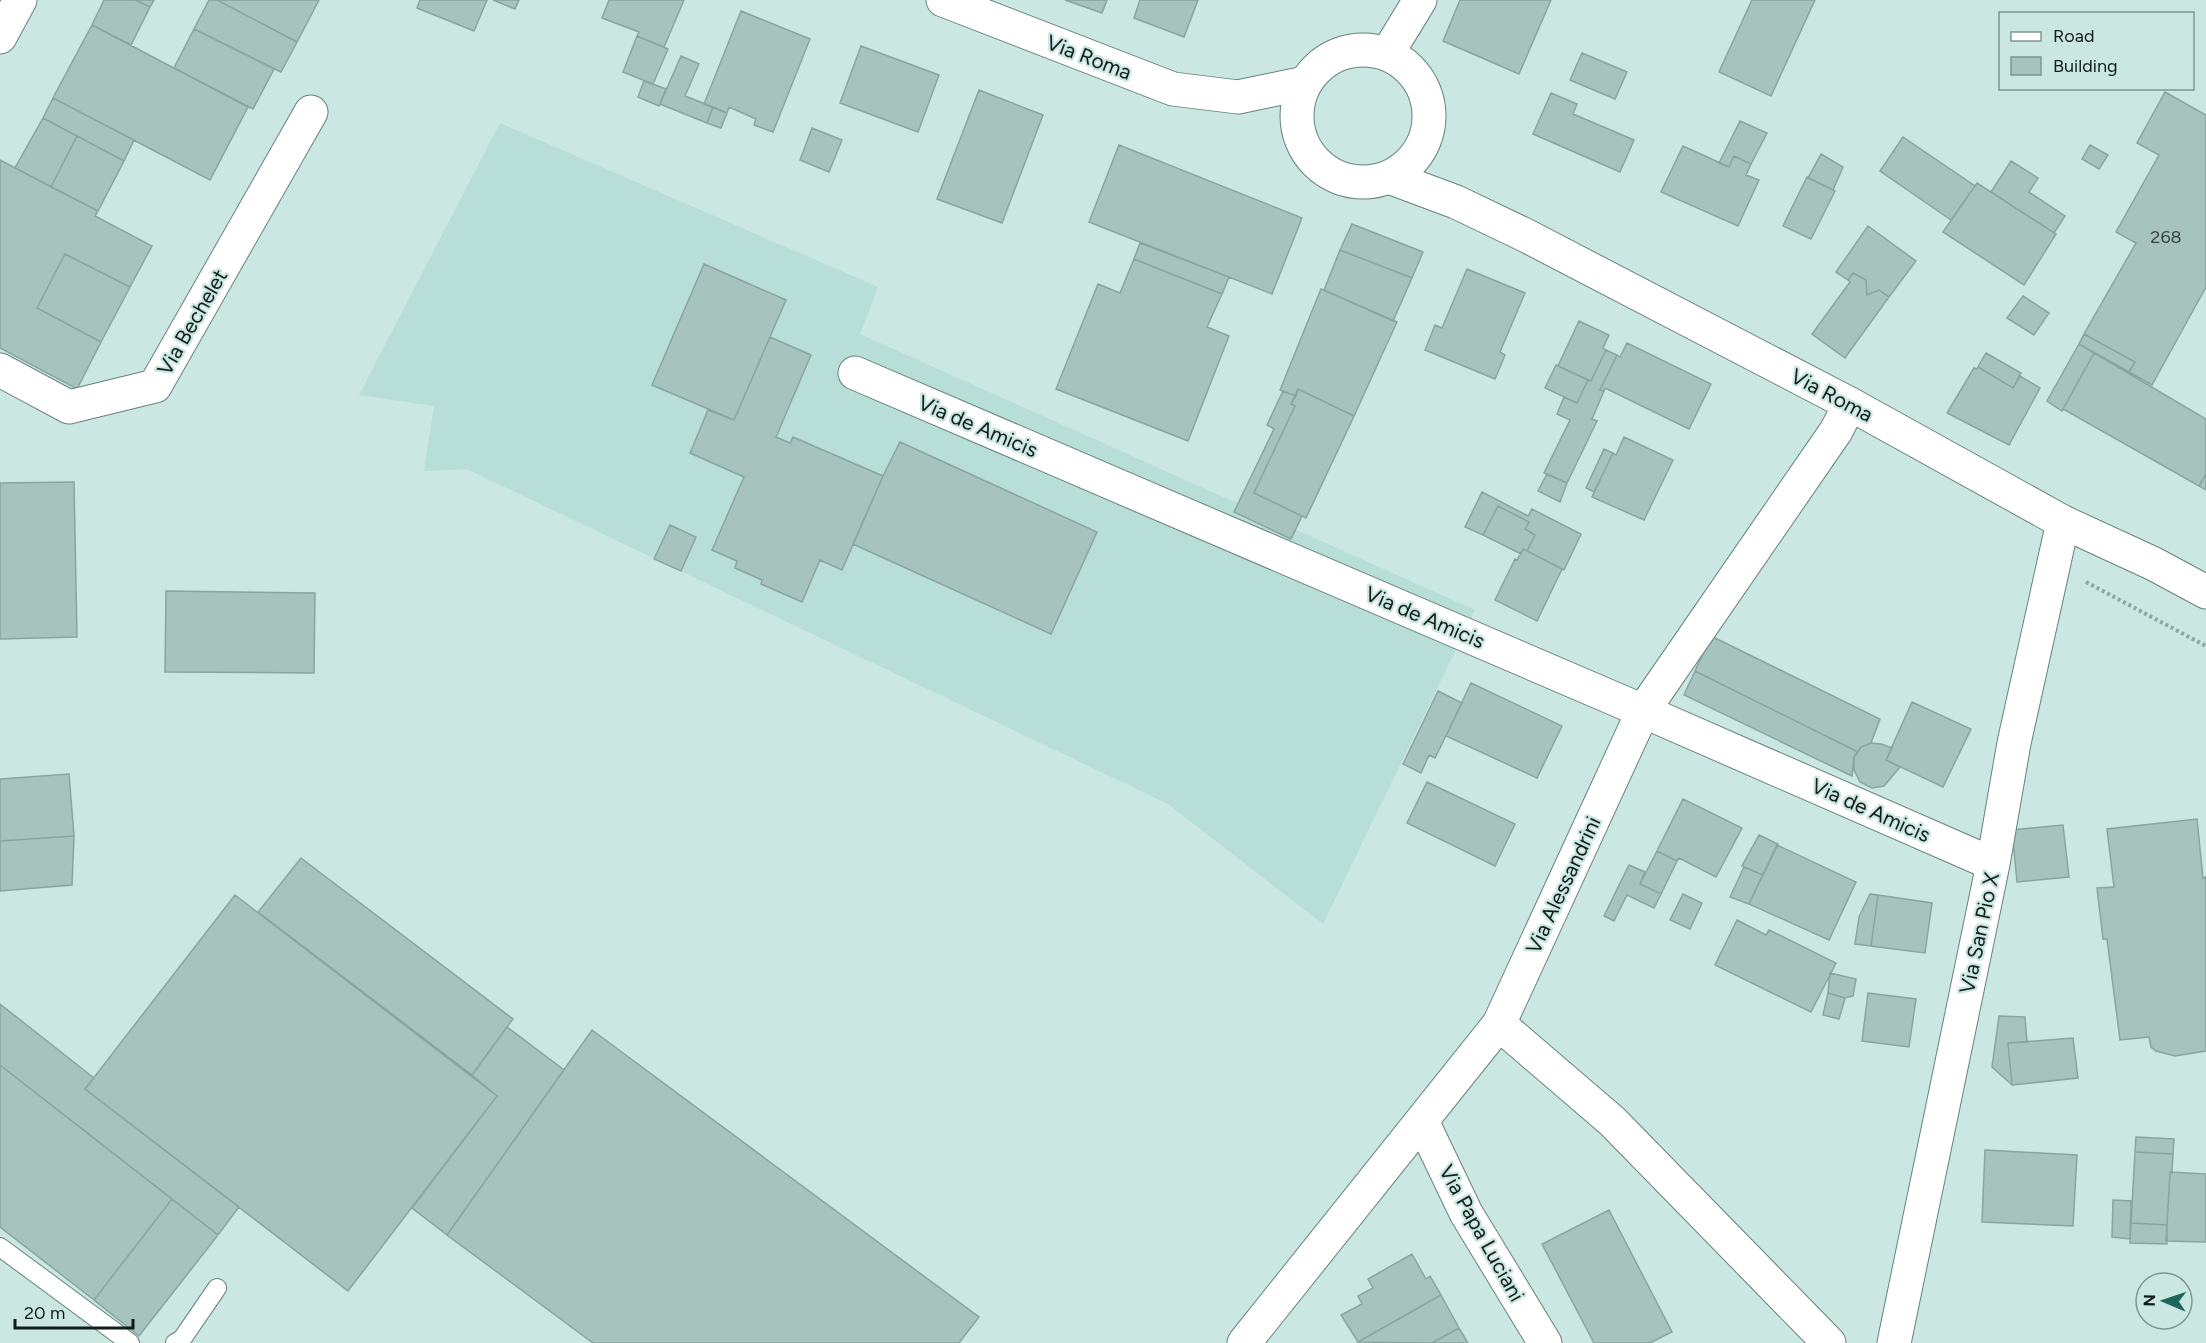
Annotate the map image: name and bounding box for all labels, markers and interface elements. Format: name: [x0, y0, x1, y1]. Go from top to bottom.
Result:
legend: [1999, 12, 2194, 90]
text: Road: [2053, 25, 2094, 47]
street label: Via Roma: [1043, 29, 1135, 85]
text: Building: [2053, 55, 2118, 77]
house number: 268: [2150, 226, 2182, 248]
street label: Via Bechelet: [152, 265, 232, 379]
street label: Via Roma: [1787, 363, 1877, 427]
street label: Via de Amicis: [915, 390, 1041, 462]
street label: Via de Amicis: [1362, 581, 1488, 653]
street label: Via de Amicis: [1808, 773, 1934, 847]
street label: Via Alessandrini: [1520, 812, 1606, 958]
street label: Via San Pio X: [1954, 870, 2004, 996]
street label: Via Papa Luciani: [1434, 1160, 1530, 1306]
north arrow: [2134, 1271, 2194, 1331]
scale bar: [15, 1292, 134, 1330]
text: N: [2140, 1294, 2159, 1307]
text: 20 m: [24, 1302, 65, 1324]

